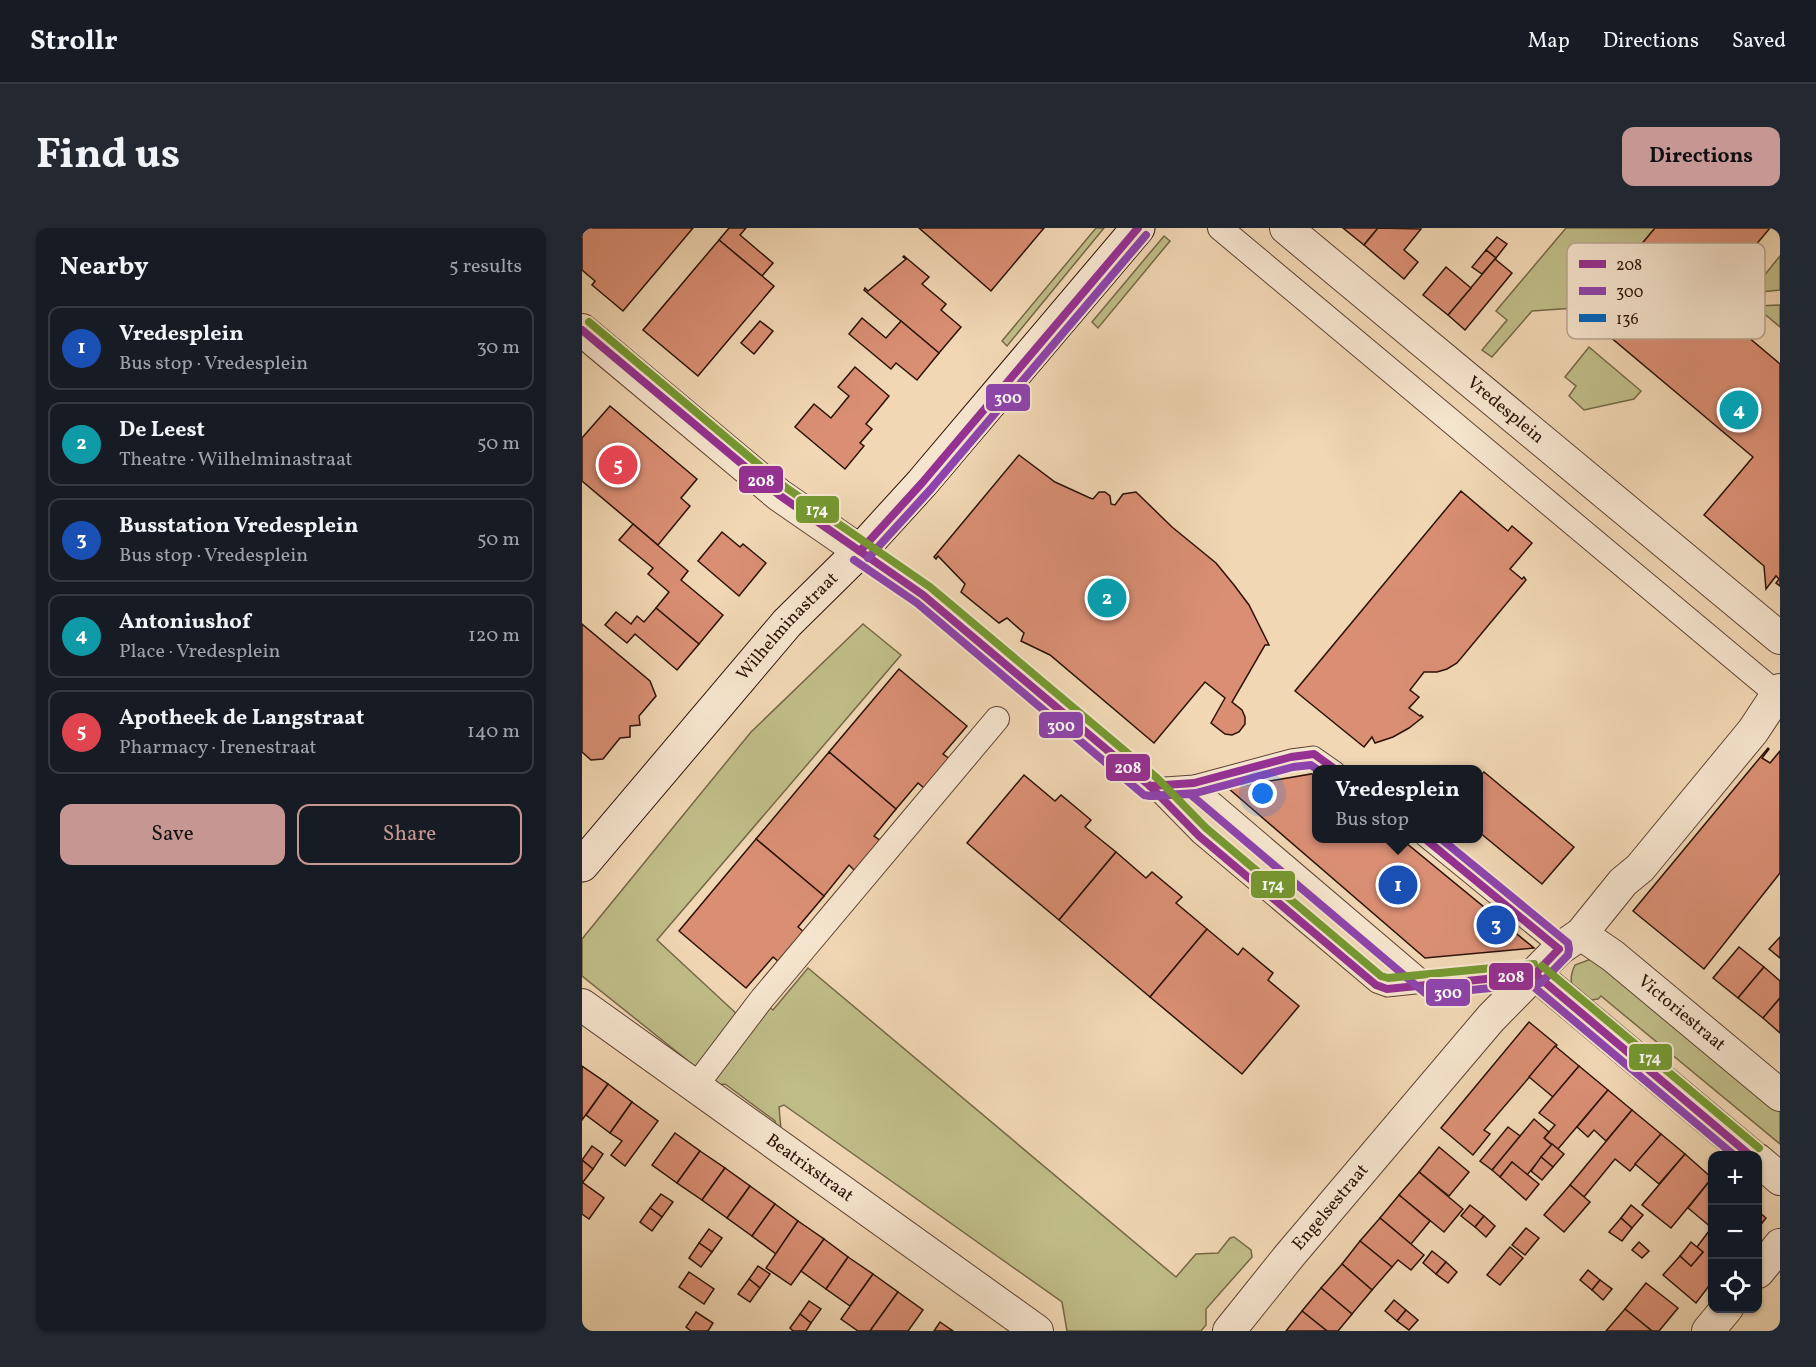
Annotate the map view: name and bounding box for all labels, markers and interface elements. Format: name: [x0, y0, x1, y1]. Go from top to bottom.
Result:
text: Strollr: [30, 22, 118, 61]
text: Map: [1528, 27, 1570, 56]
text: Directions: [1603, 27, 1699, 56]
text: Saved: [1732, 27, 1786, 56]
text: Find us: [36, 127, 180, 186]
button: Directions: [1622, 127, 1780, 186]
legend: [1567, 243, 1765, 339]
text: Nearby: [60, 249, 149, 285]
text: 5 results: [449, 253, 522, 281]
text: 208: [1616, 255, 1642, 277]
text: 300: [1616, 282, 1643, 304]
text: 136: [1616, 309, 1639, 331]
text: Vredesplein: [119, 319, 244, 350]
text: 1: [77, 334, 86, 362]
text: 30 m: [476, 334, 520, 362]
text: Bus stop · Vredesplein: [119, 350, 308, 378]
street label: Vredesplein: [1461, 370, 1550, 450]
line badge: 300: [985, 383, 1031, 412]
text: 300: [994, 388, 1022, 410]
pin: 4: [1720, 388, 1758, 432]
text: De Leest: [119, 415, 205, 446]
text: 2: [76, 430, 87, 458]
text: 50 m: [477, 430, 520, 458]
pin: 5: [598, 442, 638, 488]
text: Theatre · Wilhelminastraat: [119, 446, 353, 474]
line badge: 208: [738, 465, 784, 494]
text: 208: [748, 471, 774, 493]
line badge: 174: [795, 495, 840, 524]
text: 174: [806, 500, 829, 522]
text: Busstation Vredesplein: [119, 511, 358, 542]
text: 3: [76, 526, 87, 554]
text: 50 m: [477, 526, 520, 554]
text: Bus stop · Vredesplein: [119, 542, 308, 570]
street label: Wilhelminastraat: [731, 567, 844, 686]
pin: 2: [1088, 576, 1126, 620]
text: Antoniushof: [119, 607, 251, 638]
text: 4: [75, 622, 88, 650]
text: 120 m: [468, 622, 520, 650]
text: Place · Vredesplein: [119, 638, 280, 666]
text: Apotheek de Langstraat: [119, 703, 364, 734]
line badge: 300: [1038, 711, 1084, 739]
text: 300: [1047, 716, 1075, 738]
text: 5: [77, 718, 86, 746]
text: 140 m: [467, 718, 520, 746]
text: Pharmacy · Irenestraat: [119, 734, 317, 762]
line badge: 208: [1105, 753, 1151, 782]
text: 208: [1115, 758, 1141, 780]
popup: [1312, 765, 1483, 843]
text: Vredesplein: [1335, 775, 1460, 806]
your location: [1248, 779, 1277, 808]
button: Save: [60, 804, 285, 865]
button: Share: [297, 804, 522, 865]
text: Bus stop: [1335, 806, 1409, 834]
pin: 1: [1378, 862, 1418, 908]
line badge: 174: [1250, 870, 1296, 899]
text: 174: [1262, 875, 1285, 897]
pin: 3: [1476, 902, 1516, 948]
line badge: 208: [1488, 962, 1534, 991]
text: 208: [1498, 967, 1524, 989]
street label: Victoriestraat: [1632, 969, 1731, 1057]
line badge: 300: [1425, 978, 1471, 1007]
text: 300: [1434, 983, 1462, 1005]
line badge: 174: [1628, 1043, 1673, 1071]
text: 174: [1639, 1048, 1662, 1070]
street label: Beatrixstraat: [761, 1128, 859, 1208]
map controls: [1708, 1151, 1762, 1313]
button: +: [1708, 1151, 1762, 1205]
street label: Engelsestraat: [1286, 1159, 1374, 1256]
button: −: [1708, 1205, 1762, 1259]
button: locate: [1708, 1259, 1762, 1313]

